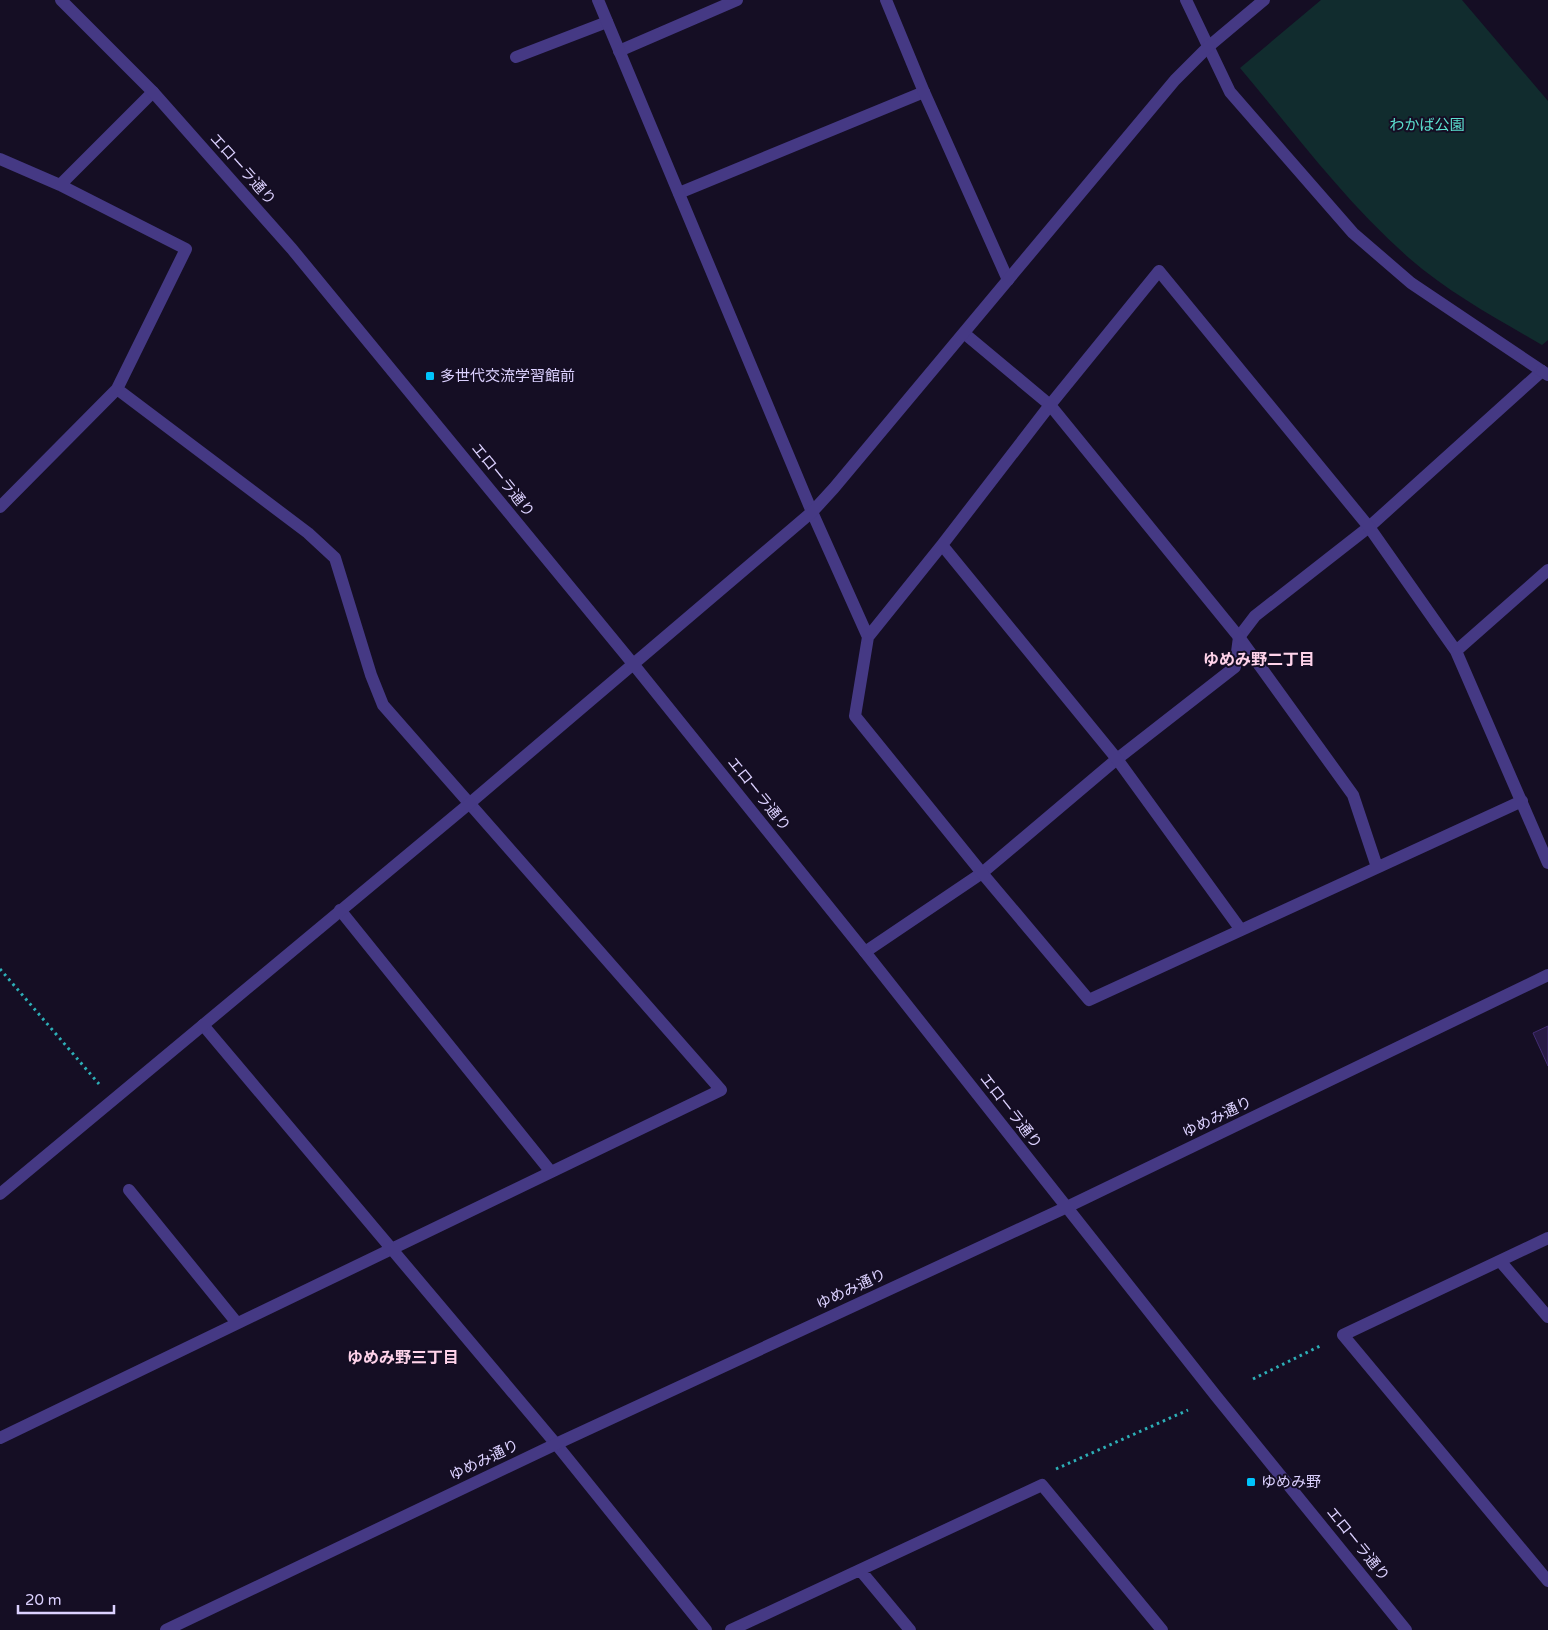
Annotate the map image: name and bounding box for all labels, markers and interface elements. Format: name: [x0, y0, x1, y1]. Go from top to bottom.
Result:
park label: わかば公園: [1389, 116, 1465, 134]
street label: エローラ通り: [206, 130, 280, 208]
place label: 多世代交流学習館前: [440, 367, 575, 385]
marker: 多世代交流学習館前: [424, 370, 436, 382]
street label: エローラ通り: [468, 439, 538, 521]
district label: ゆめみ野二丁目: [1203, 650, 1315, 670]
street label: エローラ通り: [724, 753, 794, 835]
street label: エローラ通り: [976, 1070, 1046, 1152]
street label: ゆめみ通り: [1179, 1092, 1255, 1142]
street label: ゆめみ通り: [813, 1265, 889, 1313]
district label: ゆめみ野三丁目: [347, 1348, 459, 1368]
street label: ゆめみ通り: [446, 1435, 522, 1485]
place label: ゆめみ野: [1261, 1473, 1321, 1491]
marker: ゆめみ野: [1245, 1476, 1257, 1488]
street label: エローラ通り: [1323, 1503, 1393, 1585]
scale bar: [18, 1582, 114, 1614]
text: 20 m: [25, 1591, 62, 1609]

